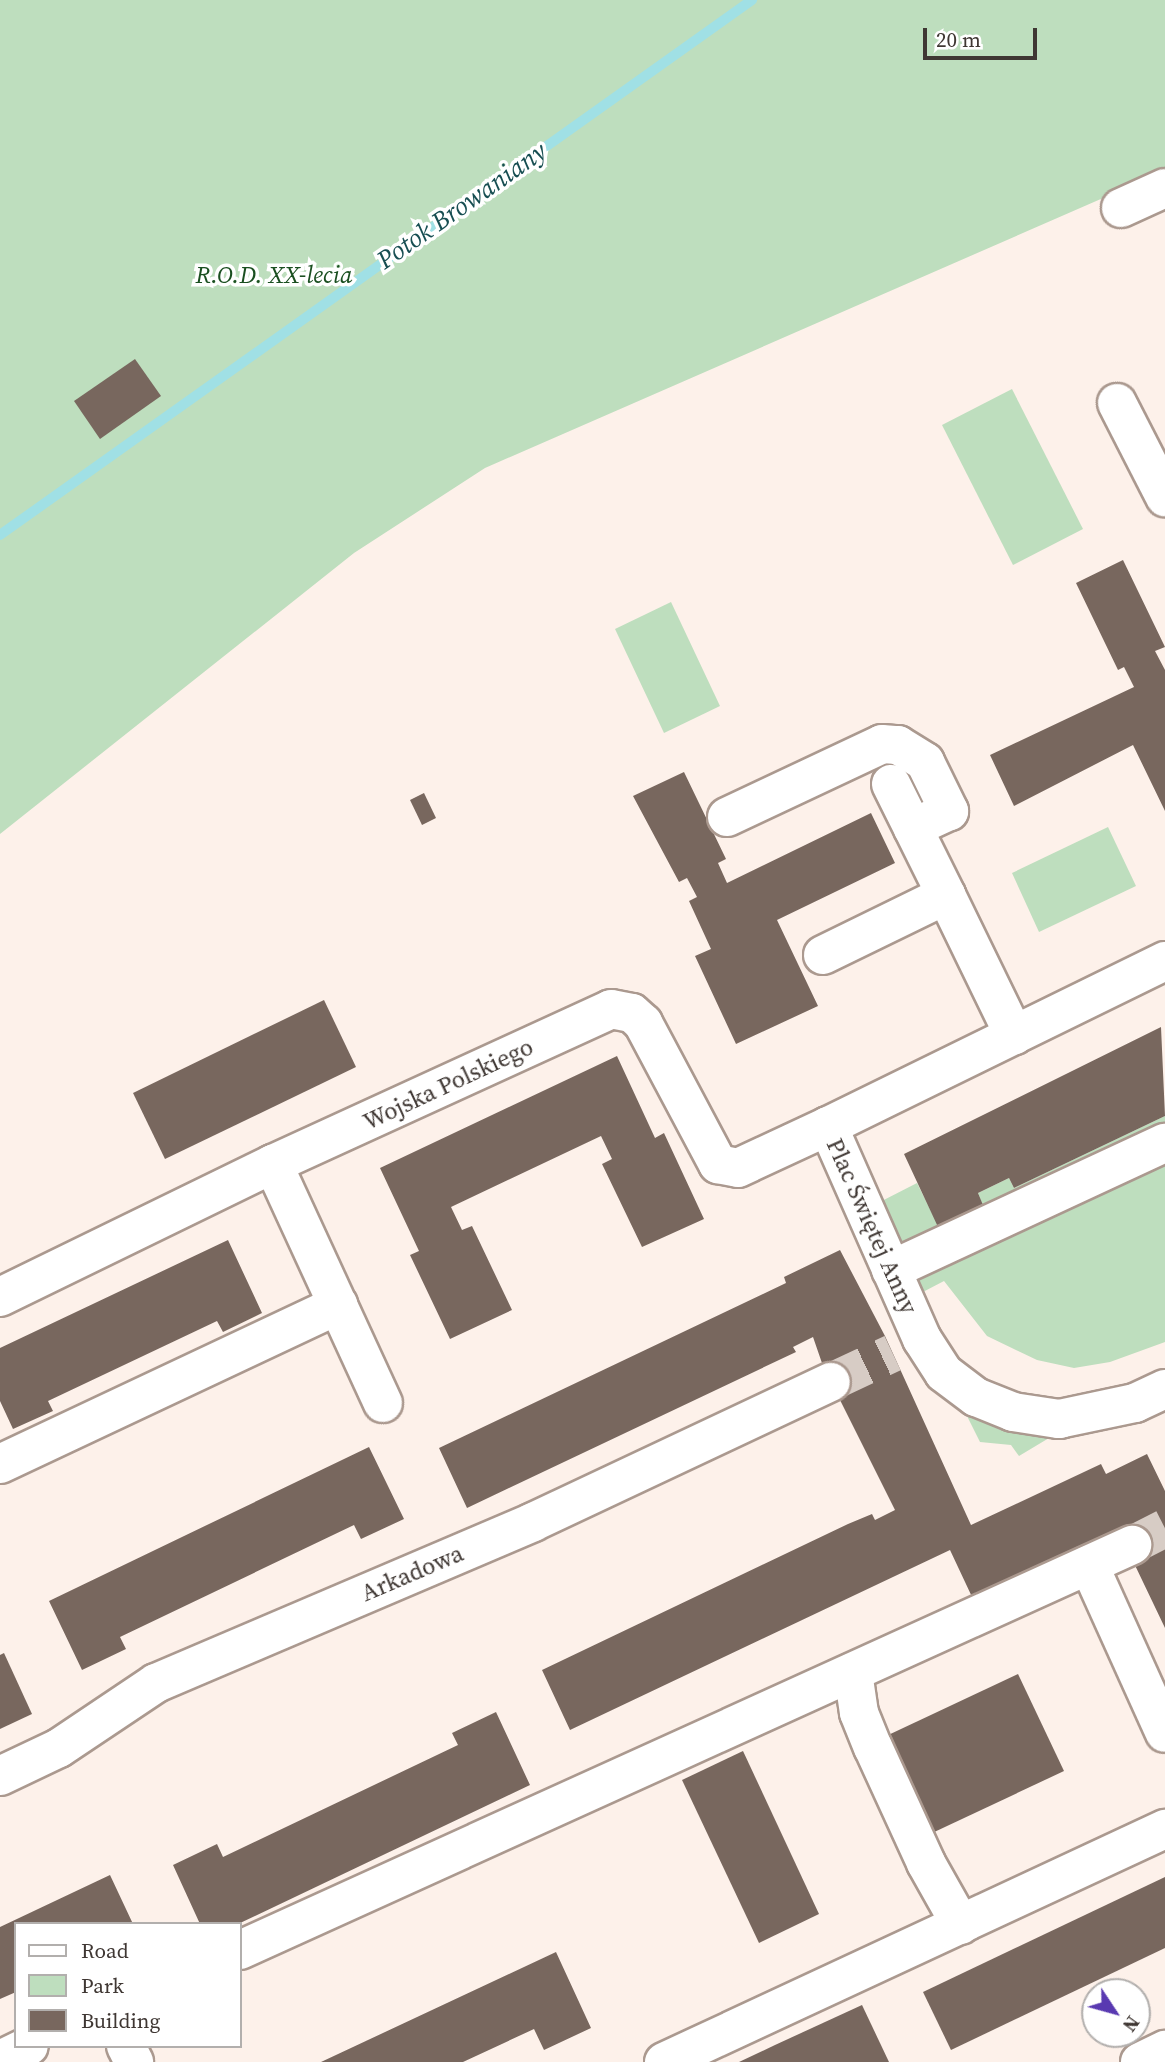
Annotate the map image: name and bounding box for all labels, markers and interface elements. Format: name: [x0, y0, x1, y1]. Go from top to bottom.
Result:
scale bar: [927, 14, 1041, 58]
text: 20 m: [936, 25, 981, 54]
water label: Potok Browaniany: [371, 136, 553, 276]
park label: R.O.D. XX-lecia: [195, 261, 353, 289]
street label: Wojska Polskiego: [358, 1032, 538, 1136]
street label: Plac Świętej Anny: [820, 1134, 924, 1318]
street label: Arkadowa: [357, 1539, 467, 1607]
legend: [14, 1922, 242, 2048]
text: Road: [81, 1936, 129, 1965]
text: Park: [81, 1971, 124, 2000]
north arrow: [1081, 1978, 1151, 2048]
text: Building: [81, 2006, 160, 2035]
text: N: [1117, 2011, 1146, 2037]

